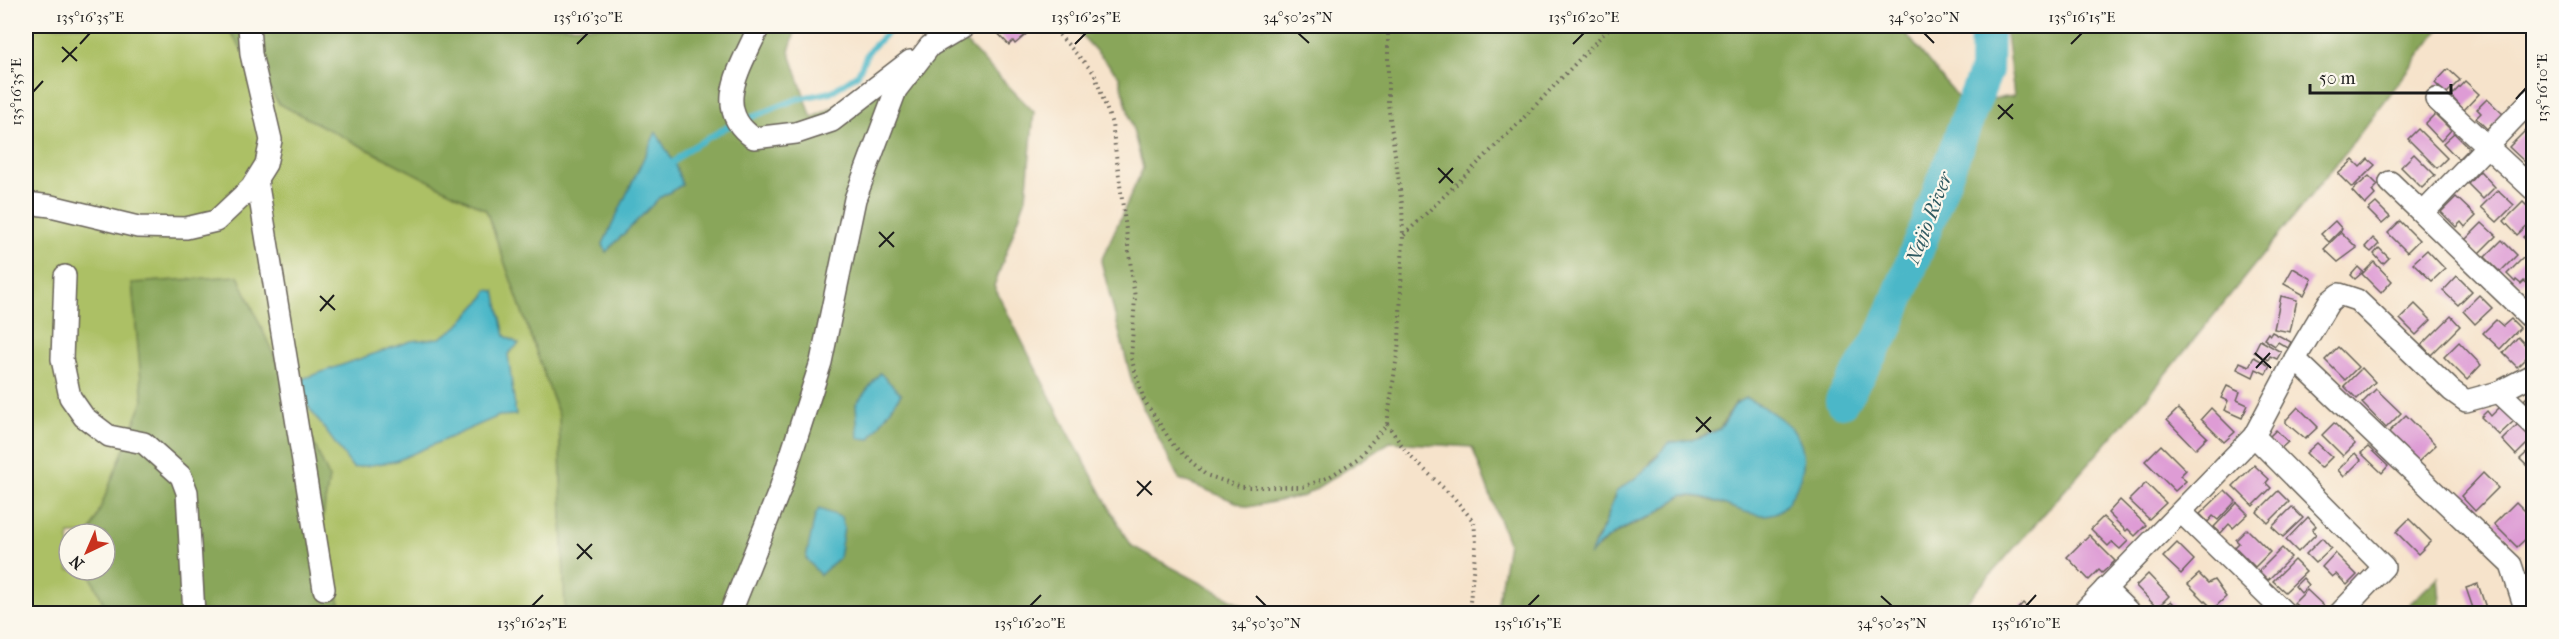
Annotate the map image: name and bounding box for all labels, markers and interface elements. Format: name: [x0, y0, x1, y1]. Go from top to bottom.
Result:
text: 135°16'35"E: [56, 8, 124, 26]
text: 135°16'30"E: [553, 8, 623, 26]
text: 135°16'25"E: [1051, 8, 1121, 26]
text: 34°50'25"N: [1263, 8, 1334, 26]
text: 135°16'20"E: [1548, 8, 1620, 26]
text: 34°50'20"N: [1888, 8, 1960, 26]
text: 135°16'15"E: [2049, 8, 2115, 26]
text: 135°16'10"E: [2533, 54, 2551, 122]
scale bar: [2310, 57, 2451, 95]
text: 135°16'35"E: [7, 58, 25, 126]
text: 50 m: [2319, 68, 2356, 89]
water label: Najio River: [1901, 167, 1958, 268]
north arrow: [57, 522, 117, 582]
text: N: [65, 551, 88, 573]
text: 135°16'25"E: [497, 614, 567, 632]
text: 135°16'20"E: [994, 614, 1066, 632]
text: 34°50'30"N: [1231, 614, 1302, 632]
text: 135°16'15"E: [1495, 614, 1561, 632]
text: 34°50'25"N: [1857, 614, 1928, 632]
text: 135°16'10"E: [1992, 614, 2060, 632]

